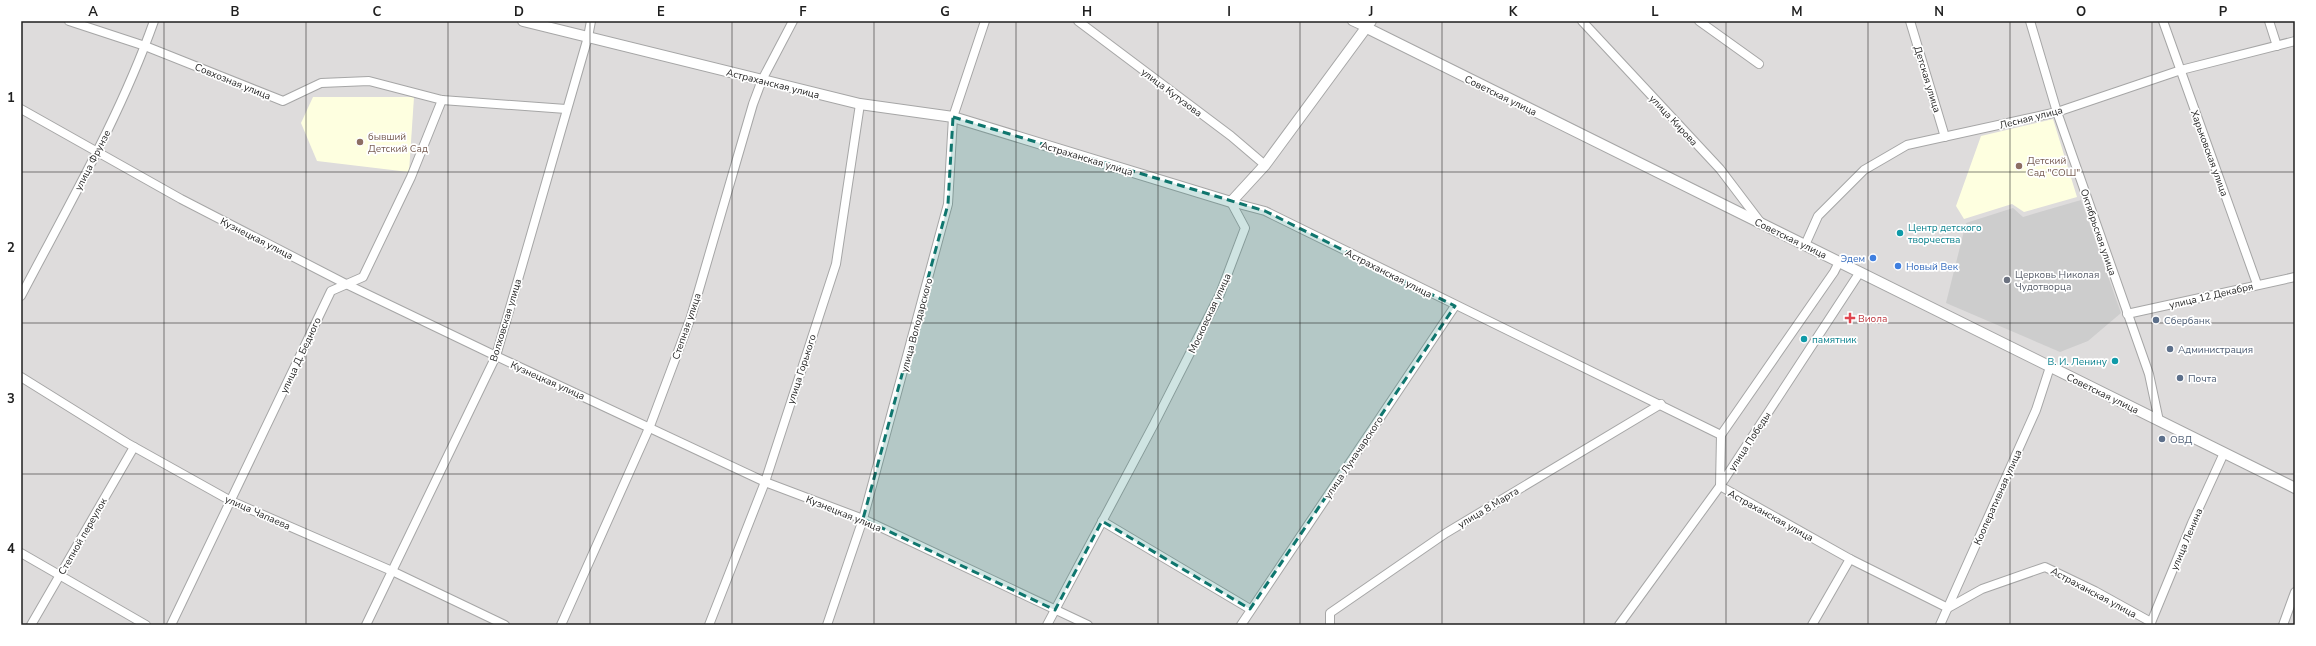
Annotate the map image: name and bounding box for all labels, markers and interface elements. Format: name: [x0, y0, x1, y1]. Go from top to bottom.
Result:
text: A: [88, 3, 98, 21]
text: B: [231, 3, 240, 21]
text: C: [373, 3, 382, 21]
text: D: [514, 3, 524, 21]
text: E: [657, 3, 665, 21]
text: F: [799, 3, 807, 21]
text: G: [940, 3, 950, 21]
text: H: [1082, 3, 1092, 21]
text: I: [1227, 3, 1231, 21]
text: J: [1368, 3, 1373, 21]
text: K: [1509, 3, 1518, 21]
text: L: [1651, 3, 1659, 21]
text: M: [1791, 3, 1803, 21]
text: N: [1934, 3, 1944, 21]
text: O: [2076, 3, 2086, 21]
text: P: [2219, 3, 2228, 21]
street label: Детская улица: [1910, 44, 1944, 114]
street label: Совхозная улица: [193, 60, 273, 104]
street label: улица Кутузова: [1138, 65, 1205, 120]
street label: Астраханская улица: [725, 66, 821, 102]
street label: Советская улица: [1462, 72, 1539, 119]
text: 1: [7, 89, 15, 107]
street label: улица Кирова: [1646, 92, 1701, 149]
street label: Лесная улица: [1998, 103, 2064, 133]
street label: Харьковская улица: [2187, 108, 2231, 198]
street label: улица Фрунзе: [72, 128, 114, 193]
place label: бывший Детский Сад: [368, 130, 428, 156]
marker: бывший Детский Сад: [355, 137, 365, 147]
street label: Астраханская улица: [1039, 138, 1134, 180]
place label: Детский Сад "СОШ": [2027, 154, 2080, 180]
marker: Детский Сад "СОШ": [2014, 161, 2024, 171]
street label: Октябрьская улица: [2077, 187, 2119, 278]
street label: Кузнецкая улица: [218, 214, 295, 263]
street label: Советская улица: [1752, 215, 1829, 262]
place label: Центр детского творчества: [1908, 221, 1982, 247]
marker: Центр детского творчества: [1895, 228, 1905, 238]
text: 2: [7, 239, 15, 257]
street label: Астраханская улица: [1343, 246, 1434, 302]
place label: Эдем: [1840, 252, 1865, 266]
marker: Эдем: [1868, 253, 1878, 263]
place label: Новый Век: [1906, 260, 1959, 274]
marker: Новый Век: [1893, 261, 1903, 271]
place label: Церковь Николая Чудотворца: [2015, 268, 2099, 294]
street label: Московская улица: [1185, 271, 1235, 356]
marker: Церковь Николая Чудотворца: [2002, 275, 2012, 285]
street label: улица Володарского: [898, 276, 936, 374]
street label: Волховская улица: [487, 277, 525, 363]
street label: улица 12 Декабря: [2168, 279, 2255, 312]
street label: Степная улица: [669, 291, 705, 361]
place label: Виола: [1858, 312, 1887, 326]
marker: Виола: [1845, 313, 1855, 323]
place label: Сбербанк: [2164, 314, 2211, 328]
street label: улица Д. Бедного: [277, 315, 325, 396]
marker: Сбербанк: [2151, 315, 2161, 325]
street label: улица Горького: [784, 332, 820, 406]
place label: памятник: [1812, 333, 1857, 347]
marker: памятник: [1799, 334, 1809, 344]
place label: Администрация: [2178, 343, 2253, 357]
marker: Администрация: [2165, 344, 2175, 354]
place label: В. И. Ленину: [2048, 355, 2108, 369]
marker: В. И. Ленину: [2110, 356, 2120, 366]
street label: Кузнецкая улица: [508, 358, 587, 404]
street label: Советская улица: [2064, 370, 2141, 417]
place label: Почта: [2188, 372, 2217, 386]
marker: Почта: [2175, 373, 2185, 383]
text: 3: [7, 390, 15, 408]
street label: улица Победы: [1725, 409, 1774, 474]
street label: улица Луначарского: [1321, 413, 1387, 502]
place label: ОВД: [2170, 433, 2192, 447]
marker: ОВД: [2157, 434, 2167, 444]
street label: Кооперативная улица: [1971, 447, 2025, 547]
street label: улица 8 Марта: [1455, 484, 1522, 532]
street label: Астраханская улица: [1725, 487, 1816, 545]
street label: улица Чапаева: [223, 492, 292, 534]
street label: Кузнецкая улица: [804, 492, 883, 535]
street label: Степной переулок: [55, 495, 111, 577]
street label: улица Ленина: [2168, 506, 2206, 573]
text: 4: [7, 540, 15, 558]
street label: Астраханская улица: [2048, 564, 2139, 621]

